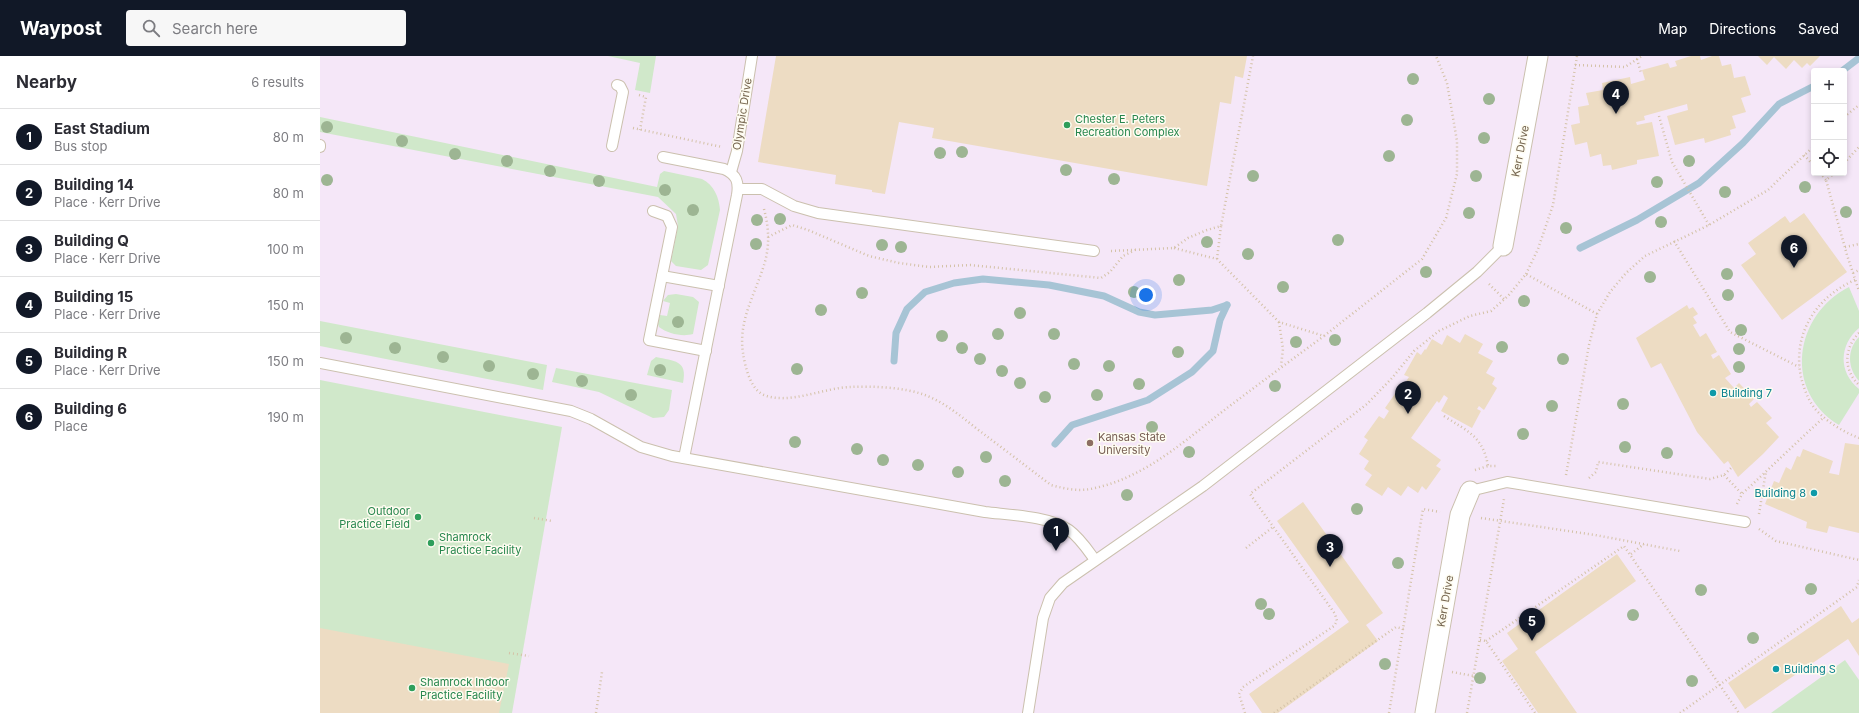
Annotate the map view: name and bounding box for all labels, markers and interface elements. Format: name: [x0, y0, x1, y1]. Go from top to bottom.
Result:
search box: [126, 10, 406, 46]
text: Waypost: [20, 17, 102, 40]
icon: search: [140, 17, 162, 39]
text: Search here: [172, 19, 258, 38]
text: Map: [1658, 20, 1687, 37]
text: Directions: [1709, 20, 1776, 37]
text: Saved: [1798, 20, 1839, 37]
map controls: [1811, 68, 1847, 176]
button: +: [1811, 68, 1847, 104]
text: Nearby: [16, 72, 77, 92]
text: 6 results: [251, 74, 304, 90]
street label: Olympic Drive: [729, 77, 755, 151]
pin: 4: [1603, 81, 1629, 114]
button: −: [1811, 104, 1847, 140]
place label: Chester E. Peters Recreation Complex: [1075, 112, 1180, 139]
text: East Stadium: [54, 119, 150, 138]
marker: Chester E. Peters Recreation Complex: [1062, 120, 1072, 130]
street label: Kerr Drive: [1508, 124, 1532, 178]
text: 1: [26, 129, 32, 145]
text: 80 m: [273, 129, 304, 145]
text: Bus stop: [54, 138, 107, 154]
button: locate: [1811, 140, 1847, 176]
text: Building 14: [54, 175, 134, 194]
text: 2: [25, 185, 33, 201]
text: 80 m: [273, 185, 304, 201]
text: Place · Kerr Drive: [54, 194, 161, 210]
text: Building Q: [54, 231, 129, 250]
pin: 6: [1781, 235, 1807, 268]
text: 3: [25, 241, 33, 257]
text: 100 m: [267, 241, 304, 257]
text: Place · Kerr Drive: [54, 250, 161, 266]
your location: [1136, 285, 1156, 305]
text: Building 15: [54, 287, 133, 306]
text: 4: [25, 297, 33, 313]
text: 150 m: [268, 297, 304, 313]
text: Place · Kerr Drive: [54, 306, 161, 322]
text: Building R: [54, 343, 127, 362]
text: 5: [25, 353, 33, 369]
text: 150 m: [268, 353, 304, 369]
text: Place · Kerr Drive: [54, 362, 161, 378]
pin: 2: [1395, 381, 1421, 414]
place label: Building 7: [1721, 386, 1772, 400]
marker: Building 7: [1708, 388, 1718, 398]
text: Building 6: [54, 399, 127, 418]
text: 6: [25, 409, 33, 425]
text: 190 m: [267, 409, 304, 425]
text: Place: [54, 418, 88, 434]
place label: Kansas State University: [1098, 430, 1166, 457]
marker: Kansas State University: [1085, 438, 1095, 448]
place label: Building 8: [1754, 486, 1806, 500]
marker: Building 8: [1809, 488, 1819, 498]
place label: Outdoor Practice Field: [339, 504, 410, 531]
marker: Outdoor Practice Field: [413, 512, 423, 522]
pin: 1: [1043, 518, 1069, 551]
place label: Shamrock Practice Facility: [439, 530, 521, 557]
pin: 3: [1317, 534, 1343, 567]
marker: Shamrock Practice Facility: [426, 538, 436, 548]
street label: Kerr Drive: [1434, 574, 1456, 628]
pin: 5: [1519, 608, 1545, 641]
place label: Building S: [1784, 662, 1836, 676]
marker: Building S: [1771, 664, 1781, 674]
place label: Shamrock Indoor Practice Facility: [420, 675, 509, 702]
marker: Shamrock Indoor Practice Facility: [407, 683, 417, 693]

